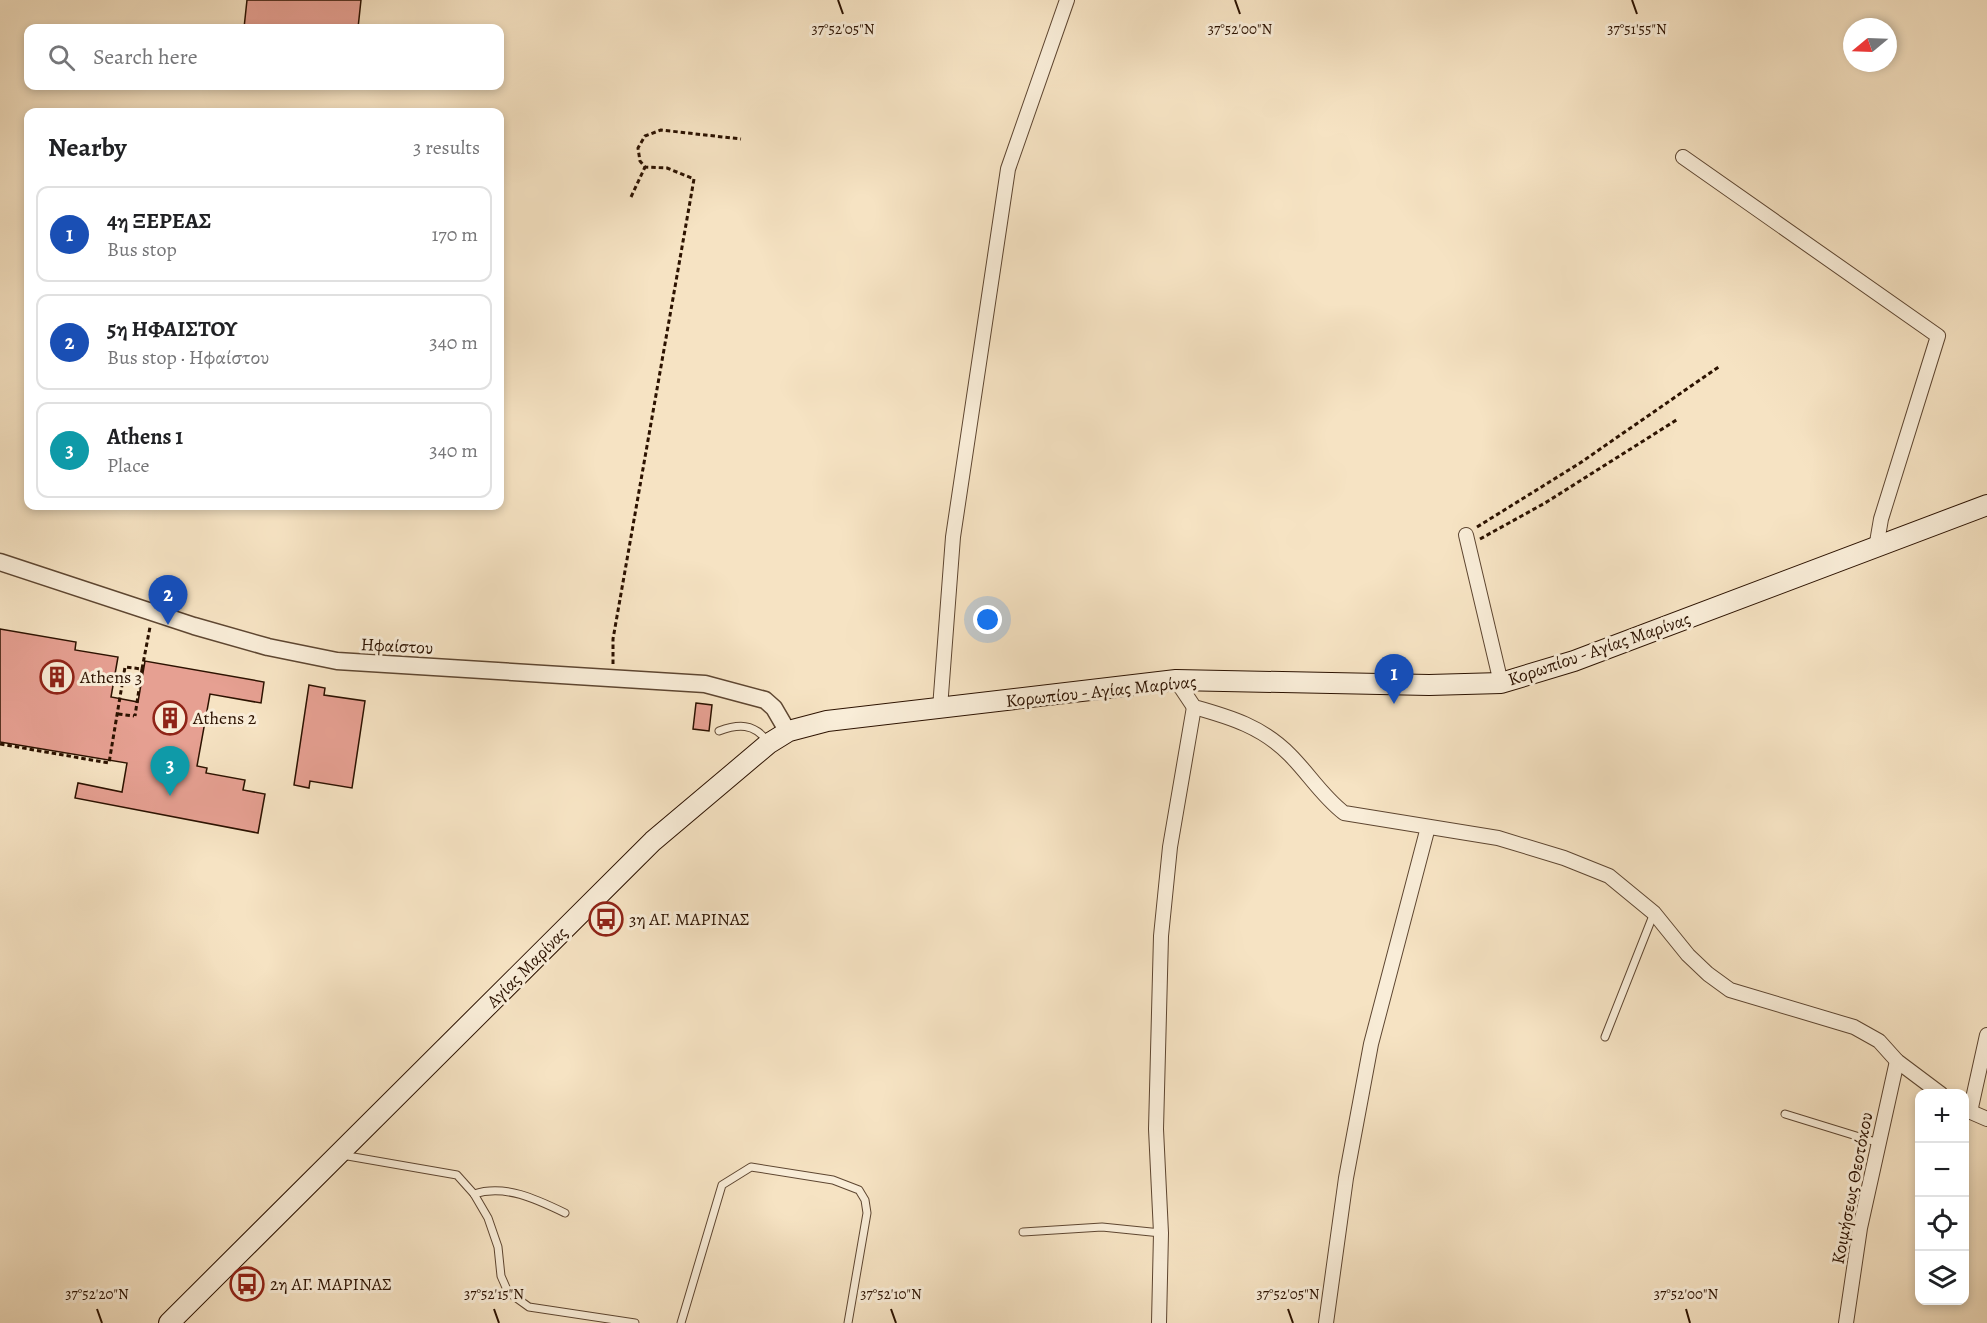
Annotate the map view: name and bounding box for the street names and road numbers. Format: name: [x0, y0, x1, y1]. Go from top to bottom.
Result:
street label: Κορωπίου - Αγίας Μαρίνας: [1505, 606, 1693, 692]
street label: Ηφαίστου: [360, 632, 434, 660]
street label: Κορωπίου - Αγίας Μαρίνας: [1004, 669, 1198, 713]
street label: Αγίας Μαρίνας: [480, 921, 573, 1014]
street label: Κοιμήσεως Θεοτόκου: [1825, 1110, 1879, 1266]

